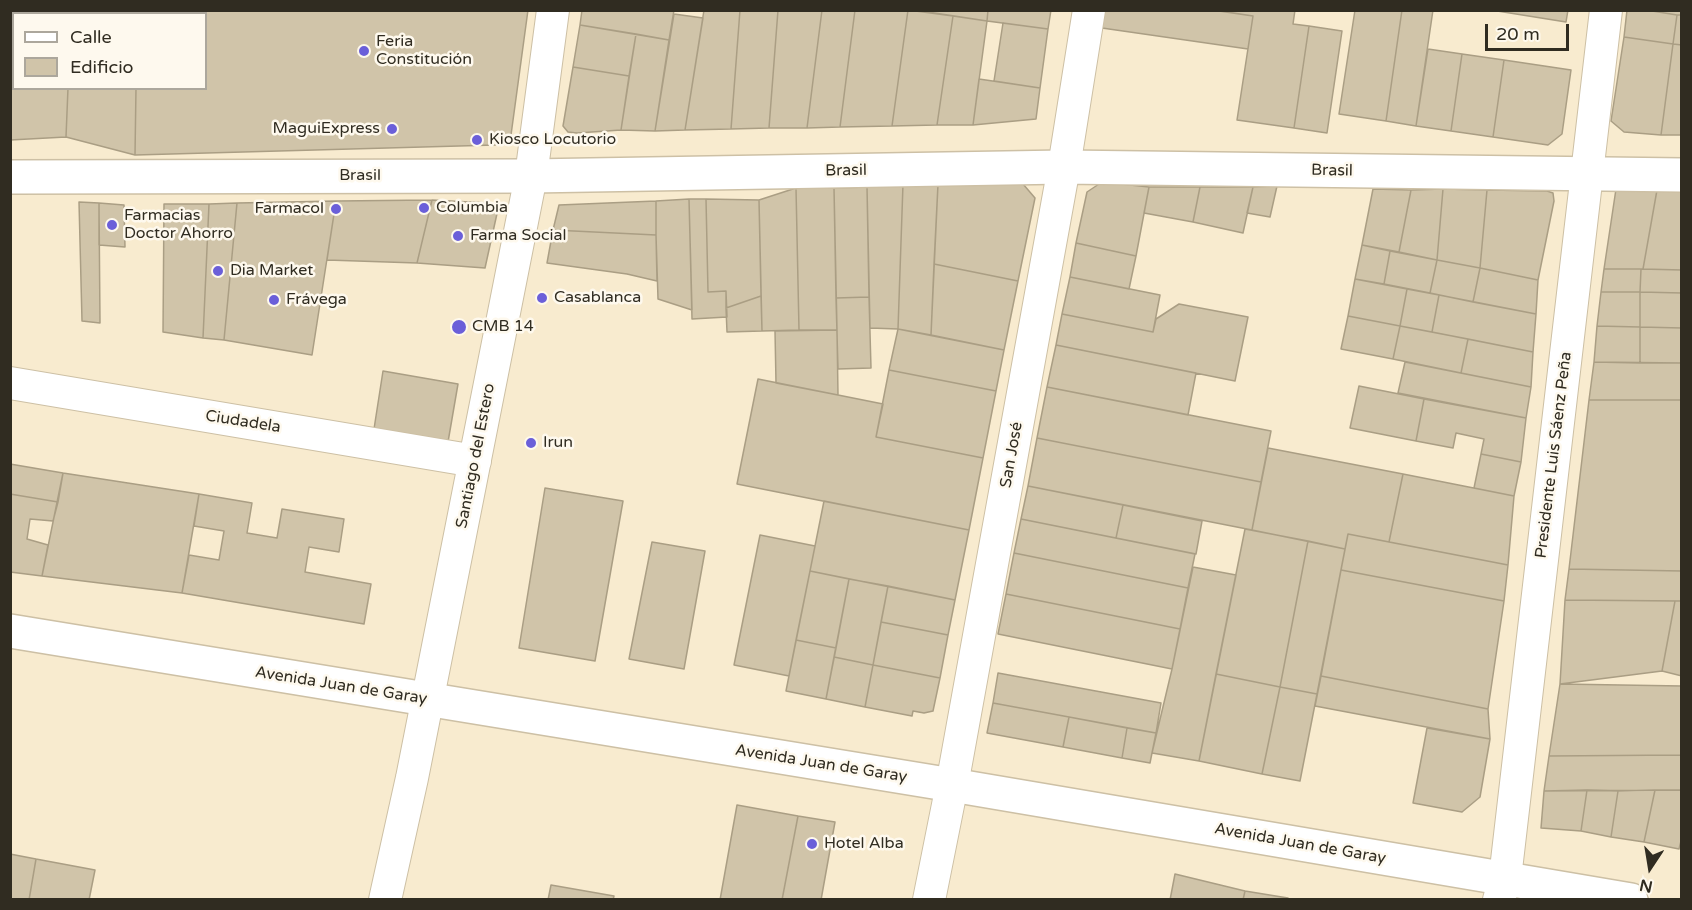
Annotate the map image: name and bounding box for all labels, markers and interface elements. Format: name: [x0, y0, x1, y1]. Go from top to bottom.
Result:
legend: [12, 12, 207, 90]
scale bar: [1488, 12, 1572, 50]
text: 20 m: [1496, 23, 1540, 45]
text: Calle: [70, 26, 112, 48]
place label: Feria Constitución: [376, 32, 472, 70]
marker: Feria Constitución: [357, 44, 371, 58]
text: Edificio: [70, 56, 134, 78]
place label: MaguiExpress: [273, 119, 380, 139]
marker: MaguiExpress: [385, 122, 399, 136]
place label: Kiosco Locutorio: [489, 130, 616, 150]
marker: Kiosco Locutorio: [470, 133, 484, 147]
street label: Brasil: [825, 161, 867, 181]
street label: Brasil: [1311, 161, 1353, 181]
street label: Brasil: [339, 166, 381, 186]
place label: Columbia: [436, 198, 508, 218]
place label: Farmacol: [255, 199, 324, 219]
marker: Columbia: [417, 201, 431, 215]
marker: Farmacol: [329, 202, 343, 216]
place label: Farmacias Doctor Ahorro: [124, 206, 233, 244]
marker: Farmacias Doctor Ahorro: [105, 218, 119, 232]
place label: Farma Social: [470, 226, 567, 246]
marker: Farma Social: [451, 229, 465, 243]
place label: Dia Market: [230, 261, 313, 281]
marker: Dia Market: [211, 264, 225, 278]
place label: Casablanca: [554, 288, 641, 308]
place label: Frávega: [286, 290, 347, 310]
marker: Casablanca: [535, 291, 549, 305]
marker: Frávega: [267, 293, 281, 307]
place label: CMB 14: [472, 317, 534, 337]
marker: CMB 14: [450, 318, 468, 336]
street label: Presidente Luis Sáenz Peña: [1532, 351, 1576, 559]
street label: Santiago del Estero: [453, 382, 499, 530]
street label: Ciudadela: [204, 407, 282, 437]
street label: San José: [997, 421, 1027, 489]
place label: Irun: [543, 433, 573, 453]
marker: Irun: [524, 436, 538, 450]
street label: Avenida Juan de Garay: [254, 663, 428, 709]
street label: Avenida Juan de Garay: [734, 741, 908, 787]
street label: Avenida Juan de Garay: [1213, 819, 1387, 869]
place label: Hotel Alba: [824, 834, 904, 854]
marker: Hotel Alba: [805, 837, 819, 851]
north arrow: [1620, 838, 1680, 898]
text: N: [1638, 874, 1655, 897]

